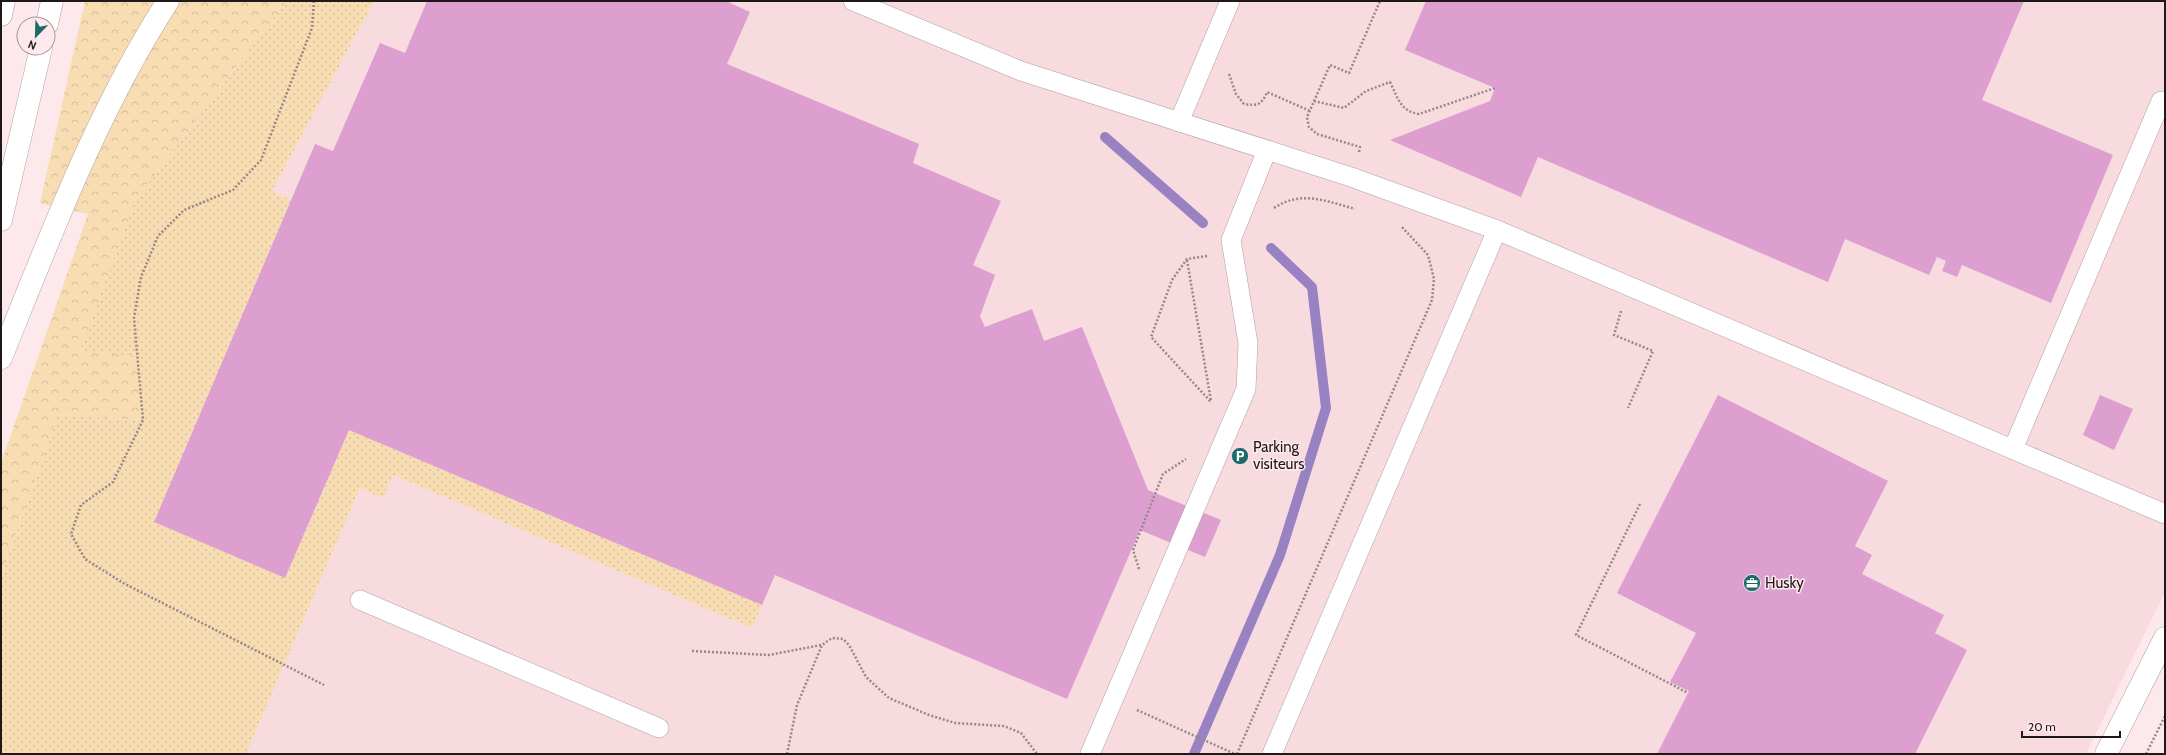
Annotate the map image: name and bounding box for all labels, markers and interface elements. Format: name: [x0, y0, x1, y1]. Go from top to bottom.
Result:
north arrow: [16, 16, 56, 56]
text: N: [26, 37, 38, 53]
place label: Parking visiteurs: [1253, 438, 1304, 473]
parking icon: Parking visiteurs: [1230, 446, 1250, 466]
office icon: Husky: [1742, 573, 1762, 593]
place label: Husky: [1765, 574, 1804, 592]
scale bar: [2022, 713, 2120, 739]
text: 20 m: [2028, 719, 2056, 734]

